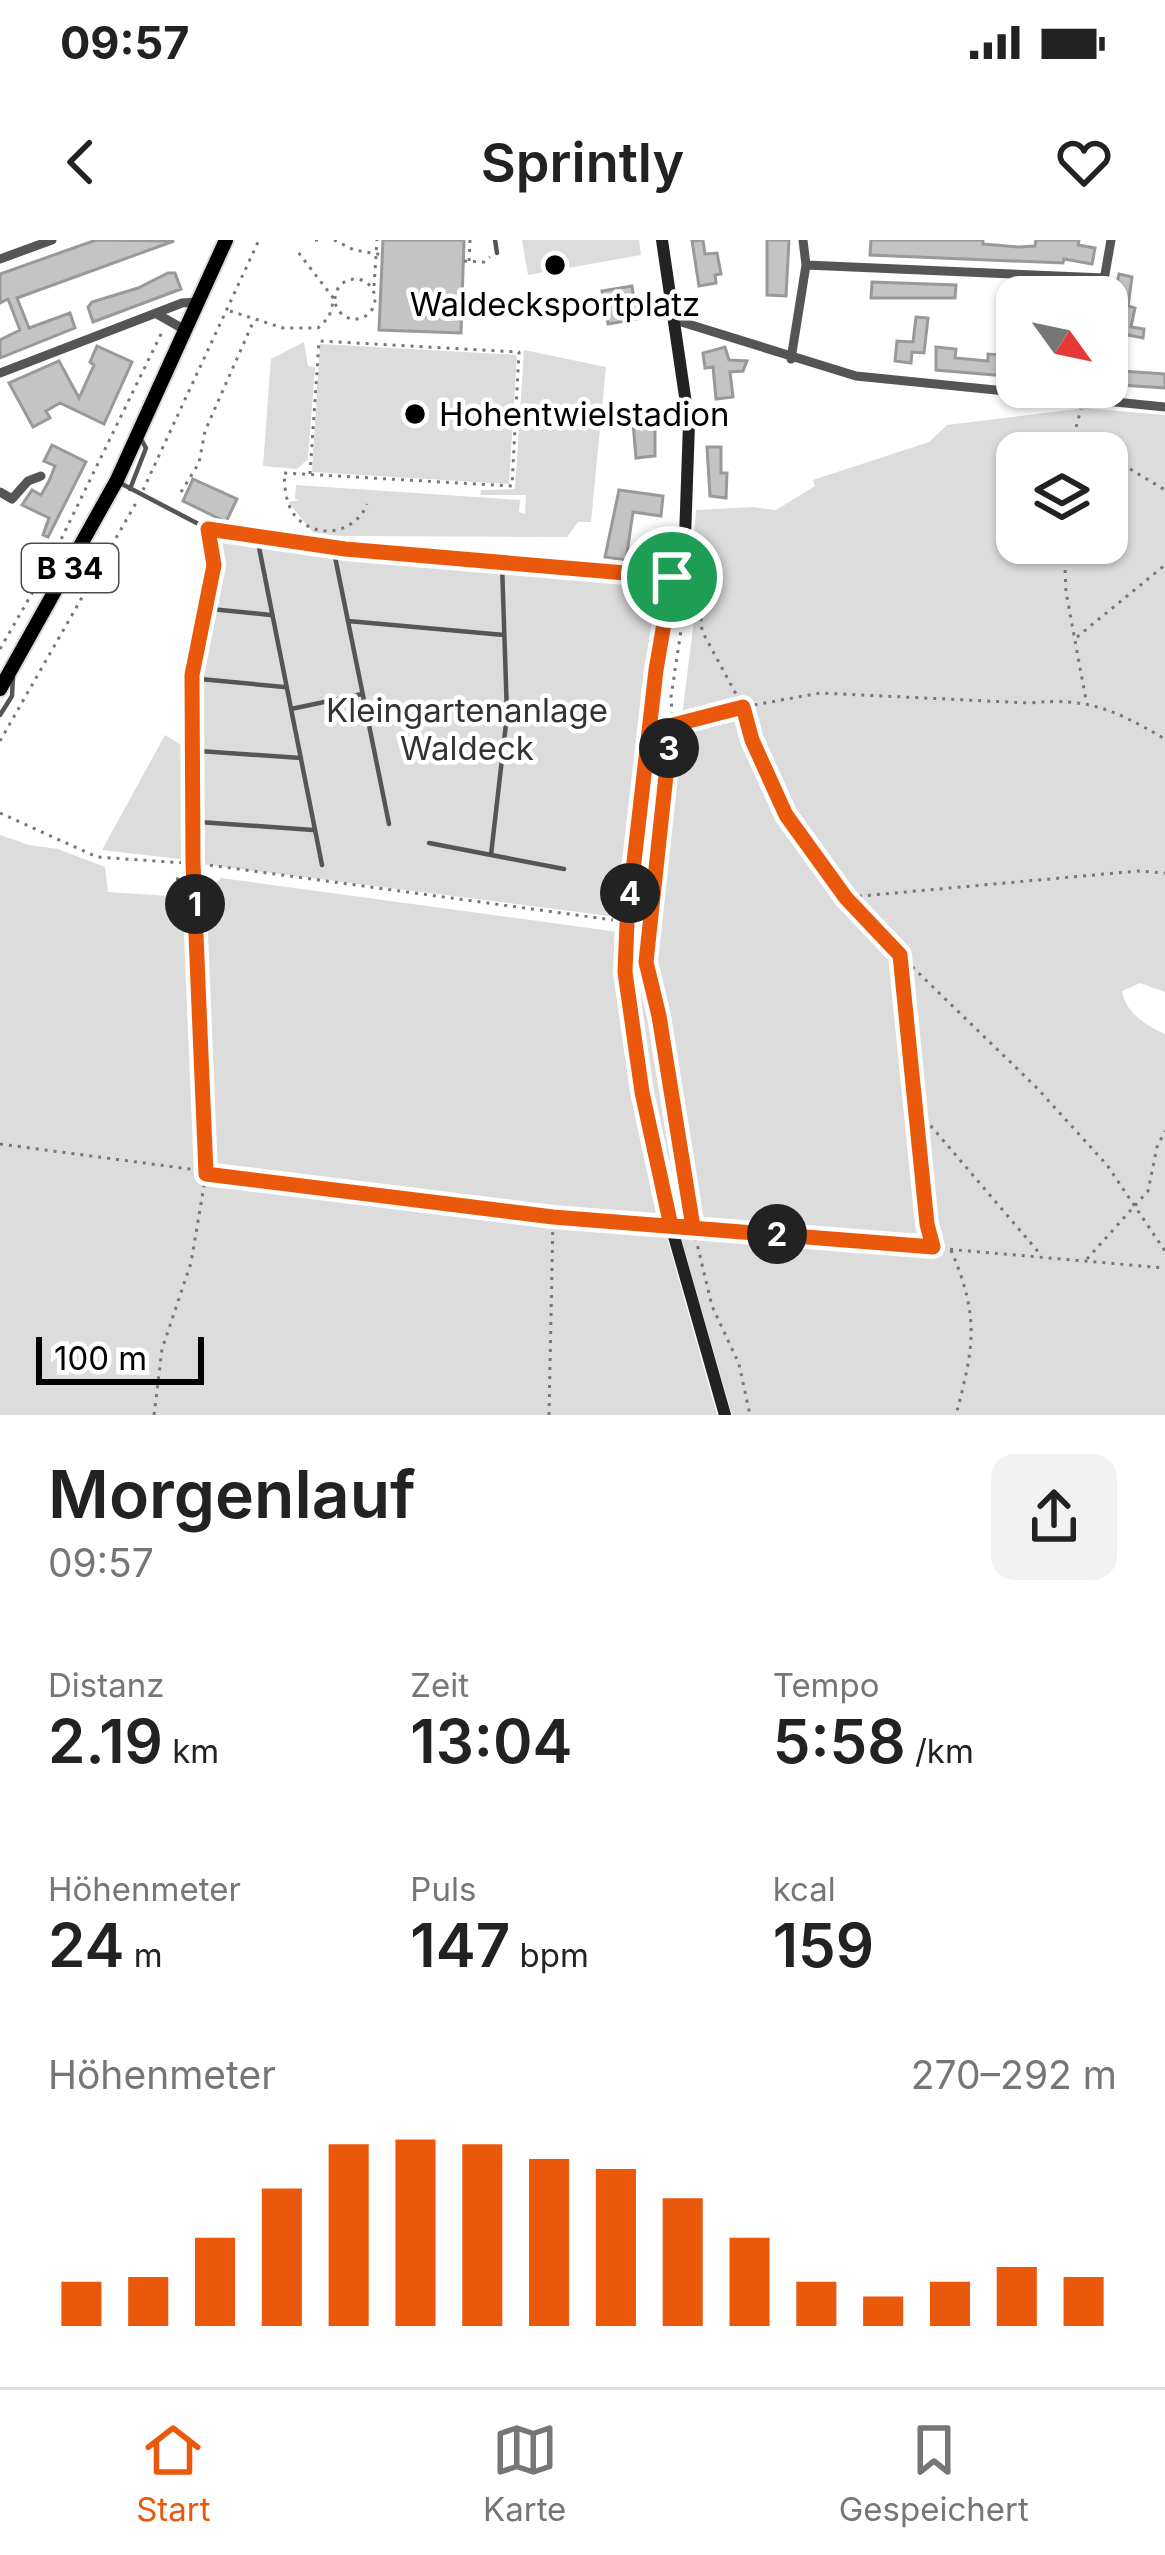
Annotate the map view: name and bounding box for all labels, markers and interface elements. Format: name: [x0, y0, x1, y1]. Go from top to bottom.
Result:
text: 09:57: [60, 15, 190, 70]
icon: back: [48, 129, 114, 195]
icon: heart: [1051, 129, 1117, 195]
text: Sprintly: [481, 130, 684, 195]
marker: Waldecksportplatz: [542, 252, 568, 278]
north arrow: [996, 276, 1128, 408]
map controls: [996, 276, 1128, 564]
place label: Waldecksportplatz: [410, 284, 700, 324]
place label: Hohentwielstadion: [439, 394, 729, 434]
marker: Hohentwielstadion: [402, 401, 428, 427]
button: layers: [996, 432, 1128, 564]
pin: [621, 526, 723, 628]
road number: B 34: [22, 544, 118, 592]
icon: arrive: [639, 544, 705, 610]
park label: Kleingartenanlage Waldeck: [326, 690, 608, 768]
pin: 3: [639, 718, 699, 778]
text: 3: [658, 728, 680, 768]
pin: 4: [600, 863, 660, 923]
text: 4: [619, 873, 641, 913]
pin: 1: [165, 874, 225, 934]
text: 1: [188, 884, 202, 924]
pin: 2: [747, 1204, 807, 1264]
text: 2: [767, 1214, 787, 1254]
scale bar: [36, 1331, 204, 1384]
text: 100 m: [54, 1338, 147, 1378]
text: Morgenlauf: [48, 1454, 416, 1534]
button: share: [991, 1454, 1117, 1580]
text: 09:57: [48, 1539, 154, 1586]
text: Distanz: [48, 1665, 164, 1705]
text: Zeit: [410, 1665, 469, 1705]
text: Tempo: [773, 1665, 880, 1705]
text: 2.19: [48, 1705, 163, 1777]
text: 13:04: [410, 1705, 573, 1777]
text: 5:58: [773, 1705, 906, 1777]
text: km: [163, 1731, 219, 1771]
text: /km: [906, 1731, 974, 1771]
text: Höhenmeter: [48, 1869, 241, 1909]
text: Puls: [410, 1869, 476, 1909]
text: kcal: [773, 1869, 836, 1909]
text: 24: [48, 1909, 124, 1981]
text: 147: [410, 1909, 510, 1981]
text: 159: [773, 1909, 874, 1981]
text: m: [124, 1935, 163, 1975]
text: bpm: [510, 1935, 589, 1975]
text: Höhenmeter: [48, 2051, 276, 2098]
text: 270–292 m: [911, 2051, 1117, 2098]
tab: Start: [136, 2417, 211, 2529]
tab: Karte: [483, 2417, 566, 2529]
tab: Gespeichert: [839, 2417, 1029, 2529]

